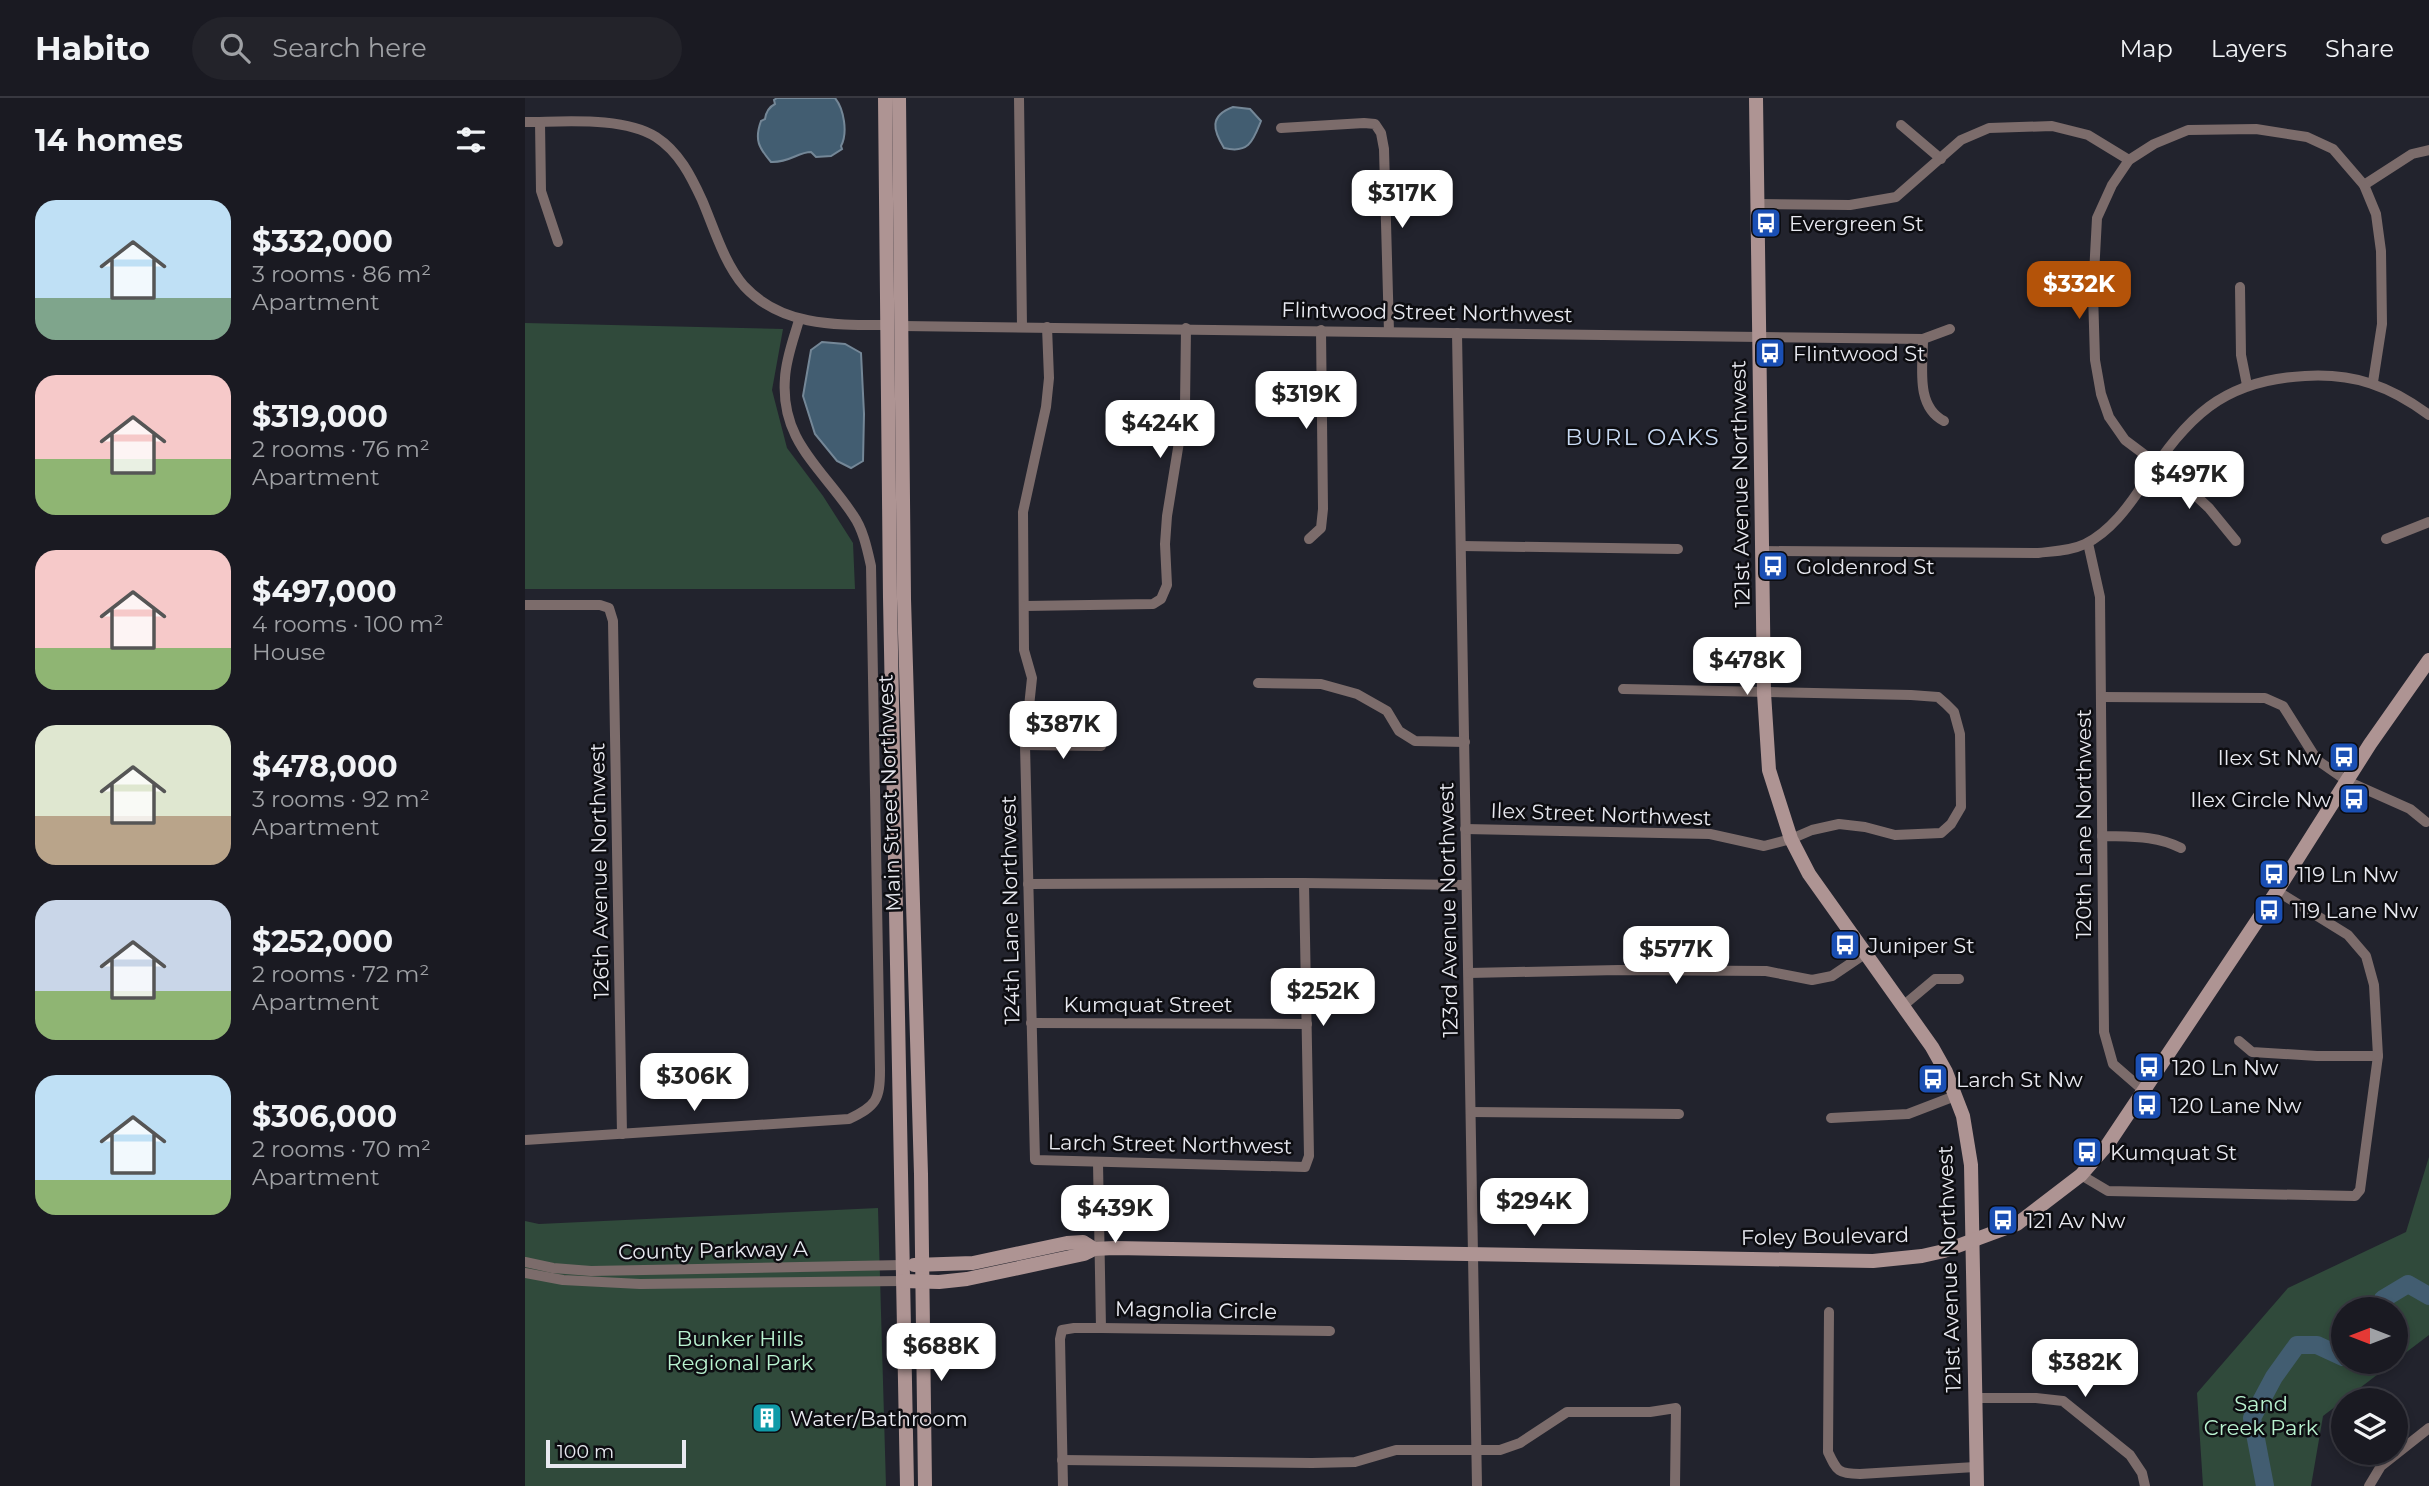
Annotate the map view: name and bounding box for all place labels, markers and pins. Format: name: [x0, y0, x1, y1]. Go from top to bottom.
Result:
pin: $317K: [1353, 170, 1451, 230]
bus stop icon: Evergreen St: [1749, 206, 1783, 240]
place label: Evergreen St: [1789, 211, 1924, 236]
pin: $332K: [2030, 262, 2128, 321]
bus stop icon: Flintwood St: [1753, 336, 1787, 370]
place label: Flintwood St: [1793, 341, 1926, 366]
pin: $319K: [1257, 372, 1355, 431]
pin: $424K: [1111, 400, 1209, 460]
pin: $497K: [2140, 452, 2238, 511]
bus stop icon: Goldenrod St: [1756, 549, 1790, 583]
place label: Goldenrod St: [1796, 554, 1935, 579]
pin: $478K: [1698, 638, 1796, 697]
pin: $387K: [1014, 702, 1112, 761]
bus stop icon: Ilex St Nw: [2327, 740, 2361, 774]
place label: Ilex St Nw: [2217, 745, 2322, 770]
bus stop icon: Ilex Circle Nw: [2337, 782, 2371, 816]
place label: Ilex Circle Nw: [2190, 787, 2332, 812]
bus stop icon: 119 Ln Nw: [2257, 857, 2291, 891]
place label: 119 Ln Nw: [2297, 862, 2399, 887]
bus stop icon: 119 Lane Nw: [2252, 893, 2286, 927]
place label: 119 Lane Nw: [2292, 898, 2419, 923]
pin: $577K: [1627, 926, 1725, 986]
bus stop icon: Juniper St: [1828, 928, 1862, 962]
place label: Juniper St: [1867, 933, 1975, 958]
pin: $252K: [1274, 968, 1372, 1028]
bus stop icon: 120 Ln Nw: [2132, 1050, 2166, 1084]
pin: $306K: [645, 1054, 743, 1113]
place label: 120 Ln Nw: [2172, 1055, 2279, 1080]
bus stop icon: Larch St Nw: [1916, 1062, 1950, 1096]
place label: Larch St Nw: [1956, 1067, 2083, 1092]
bus stop icon: 120 Lane Nw: [2130, 1088, 2164, 1122]
place label: 120 Lane Nw: [2170, 1093, 2302, 1118]
bus stop icon: Kumquat St: [2070, 1135, 2104, 1169]
place label: Kumquat St: [2110, 1140, 2237, 1165]
pin: $294K: [1485, 1178, 1583, 1238]
pin: $439K: [1066, 1186, 1164, 1245]
bus stop icon: 121 Av Nw: [1986, 1203, 2020, 1237]
place label: 121 Av Nw: [2026, 1208, 2126, 1233]
pin: $688K: [892, 1324, 990, 1383]
pin: $382K: [2036, 1340, 2134, 1399]
building icon: Water/Bathroom: [750, 1401, 784, 1435]
place label: Water/Bathroom: [790, 1406, 968, 1431]

